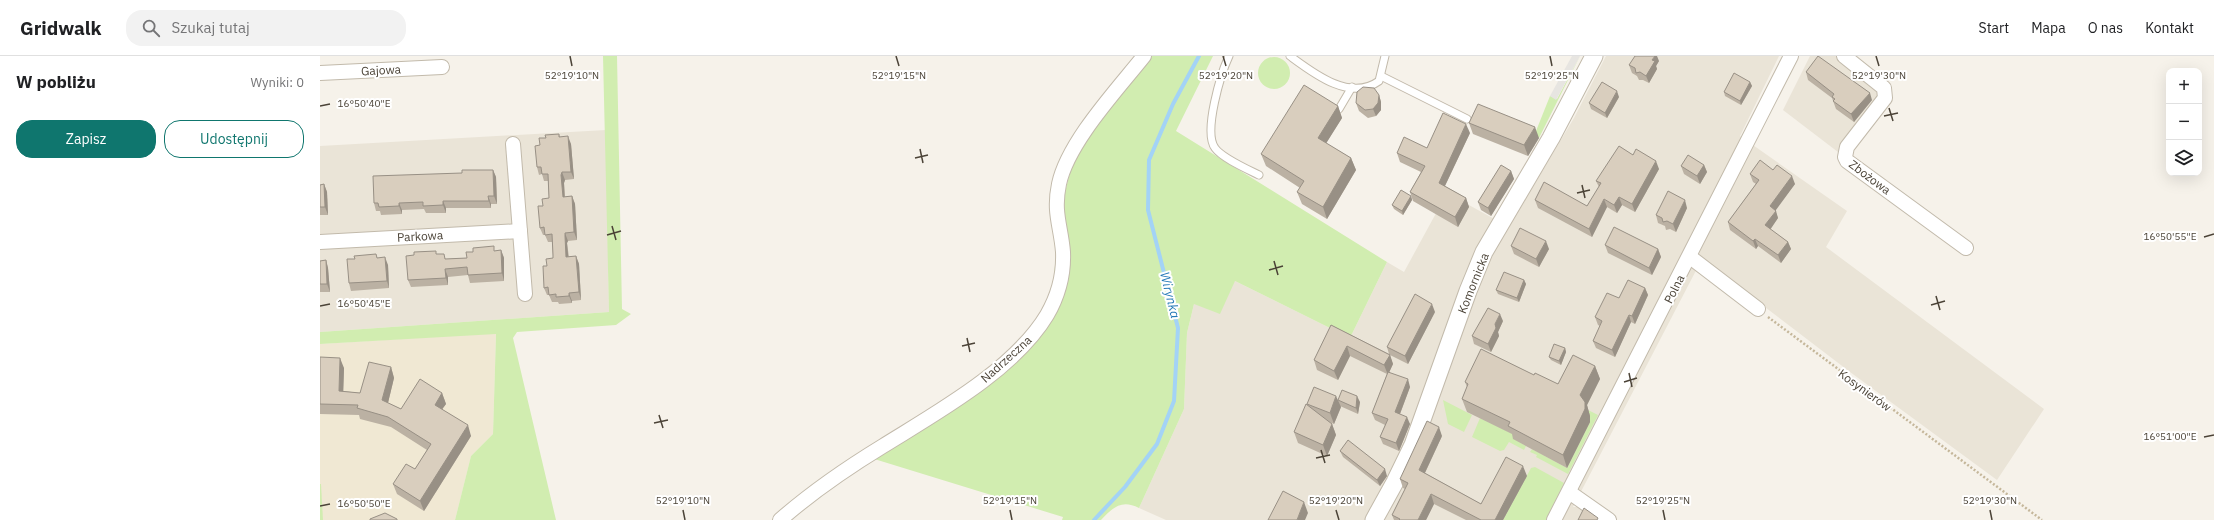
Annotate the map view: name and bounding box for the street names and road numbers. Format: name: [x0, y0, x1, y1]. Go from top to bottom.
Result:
street label: Gajowa: [361, 61, 402, 79]
street label: Zbożowa: [1846, 157, 1894, 198]
street label: Parkowa: [397, 227, 444, 245]
street label: Komornicka: [1454, 250, 1492, 316]
street label: Polna: [1660, 272, 1688, 306]
street label: Nadrzeczna: [978, 332, 1035, 386]
street label: Kosynierów: [1835, 366, 1895, 414]

